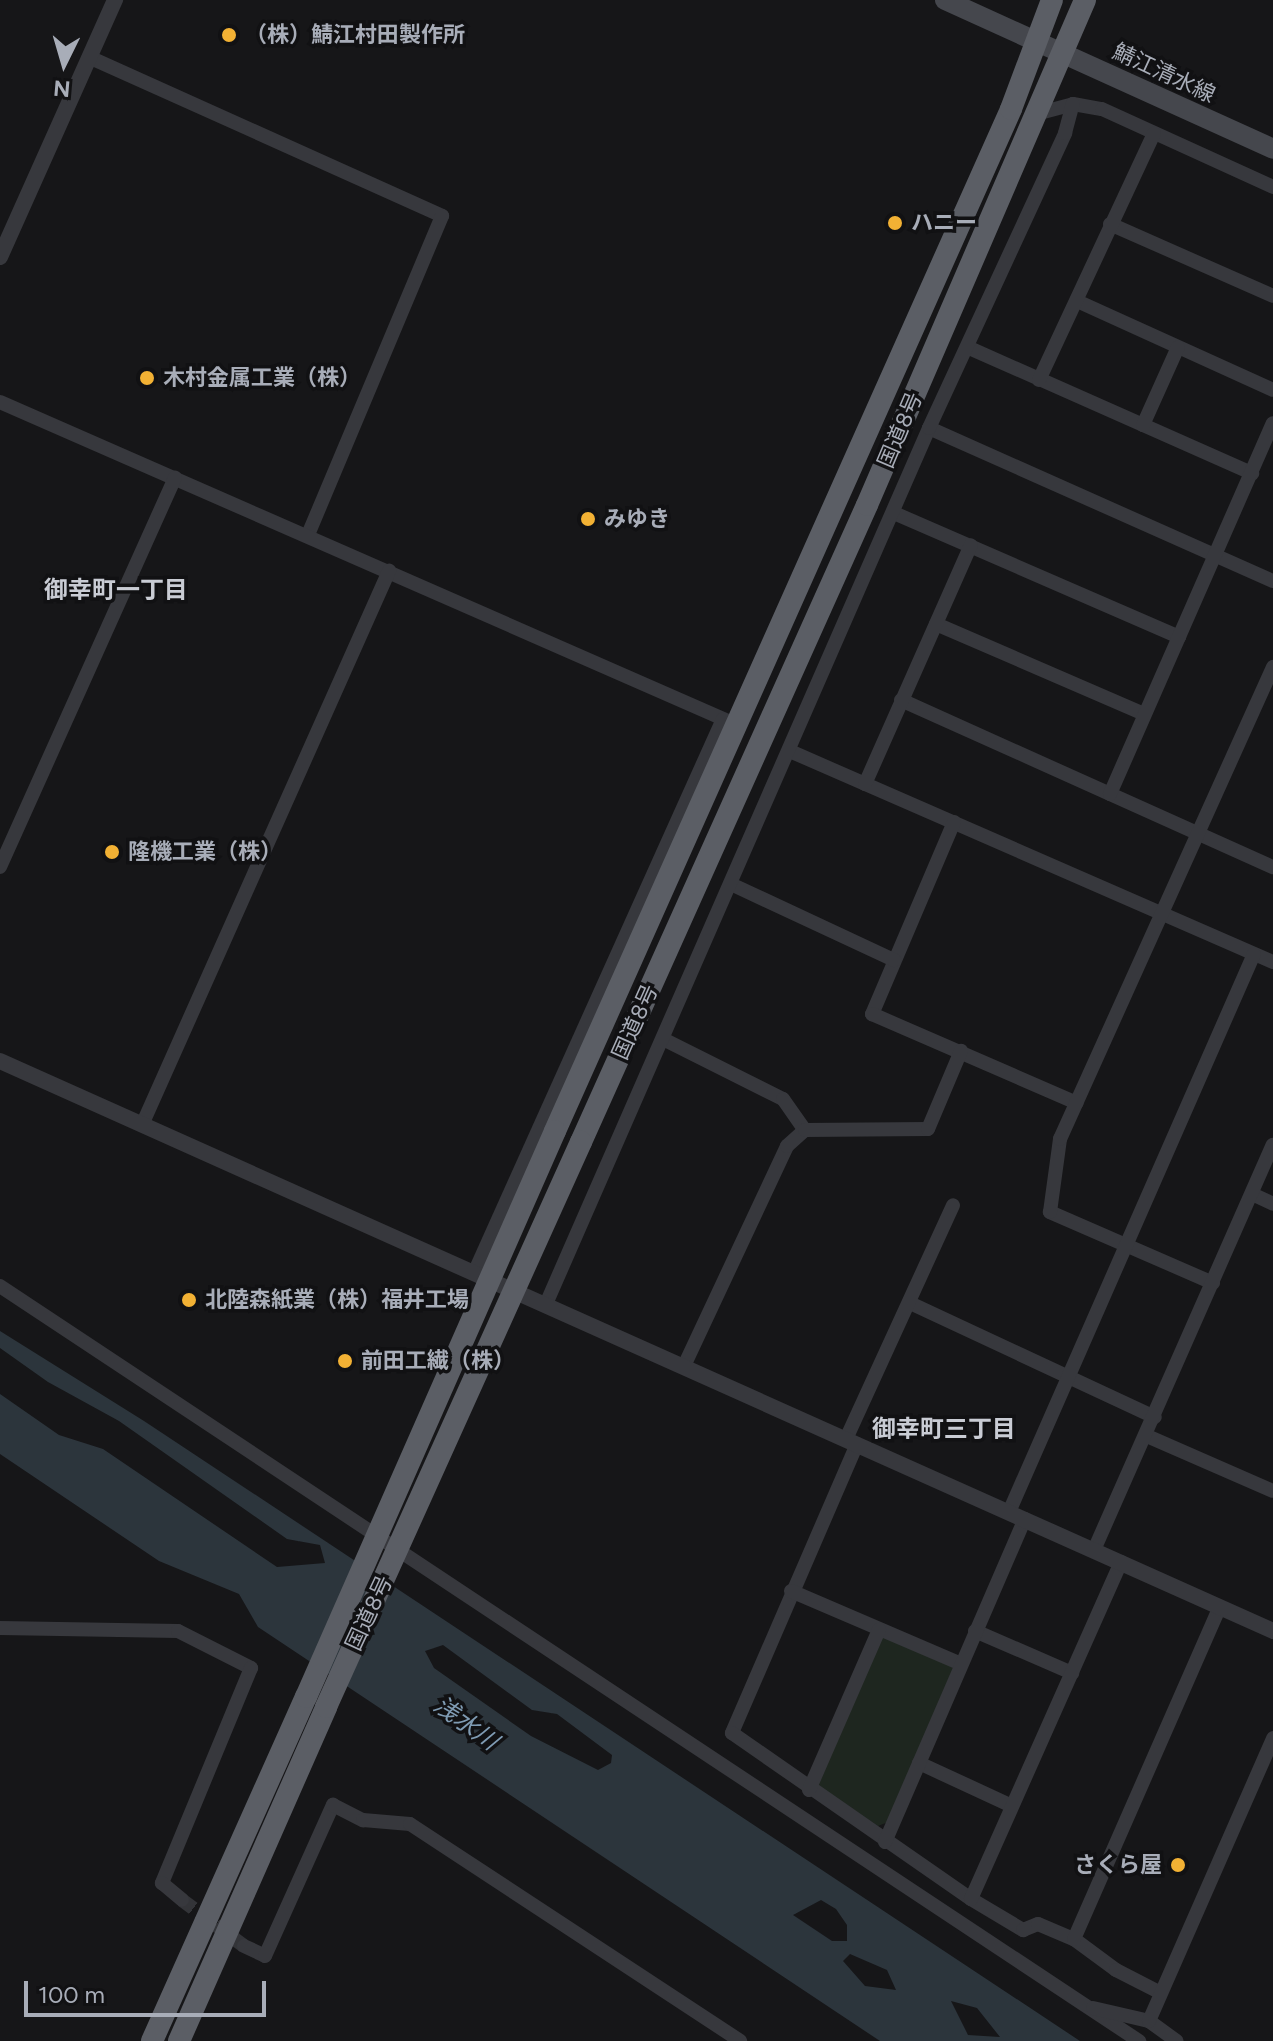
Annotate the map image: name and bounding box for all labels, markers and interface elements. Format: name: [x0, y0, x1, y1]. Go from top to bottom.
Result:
place label: （株）鯖江村田製作所: [245, 22, 465, 48]
north arrow: [24, 24, 104, 104]
marker: （株）鯖江村田製作所: [220, 26, 238, 44]
street label: 鯖江清水線: [1109, 38, 1219, 108]
text: N: [52, 74, 72, 103]
place label: ハニー: [911, 210, 977, 236]
marker: ハニー: [886, 214, 904, 232]
place label: 木村金属工業（株）: [163, 365, 361, 391]
marker: 木村金属工業（株）: [138, 369, 156, 387]
street label: 国道8号: [872, 388, 928, 472]
place label: みゆき: [604, 506, 670, 532]
marker: みゆき: [579, 510, 597, 528]
district label: 御幸町一丁目: [44, 576, 188, 604]
place label: 隆機工業（株）: [128, 839, 282, 865]
marker: 隆機工業（株）: [103, 843, 121, 861]
street label: 国道8号: [607, 980, 663, 1064]
place label: 北陸森紙業（株）福井工場: [205, 1287, 469, 1313]
marker: 北陸森紙業（株）福井工場: [180, 1291, 198, 1309]
place label: 前田工繊（株）: [361, 1348, 515, 1374]
marker: 前田工繊（株）: [336, 1352, 354, 1370]
district label: 御幸町三丁目: [872, 1415, 1016, 1443]
street label: 国道8号: [340, 1571, 398, 1655]
water label: 浅水川: [428, 1690, 504, 1756]
place label: さくら屋: [1074, 1852, 1162, 1878]
marker: さくら屋: [1169, 1856, 1187, 1874]
scale bar: [28, 1965, 270, 2015]
text: 100 m: [38, 1980, 105, 2009]

